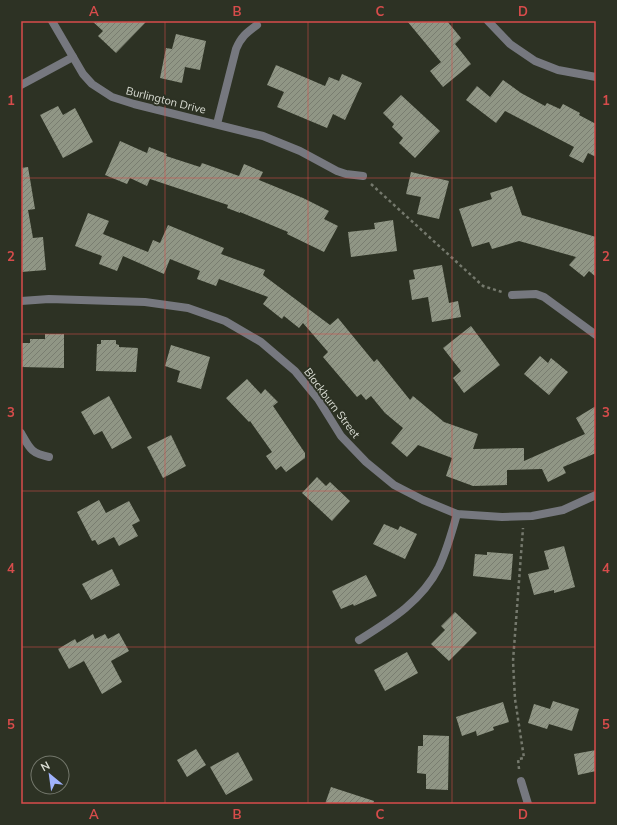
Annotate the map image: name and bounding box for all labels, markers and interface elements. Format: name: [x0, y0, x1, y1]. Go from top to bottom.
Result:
text: A: [89, 3, 99, 19]
text: B: [233, 3, 242, 19]
text: C: [376, 3, 385, 19]
text: D: [518, 3, 528, 19]
street label: Burlington Drive: [124, 83, 208, 117]
text: 1: [7, 92, 15, 108]
text: 1: [602, 92, 610, 108]
text: 2: [7, 248, 15, 264]
text: 2: [602, 248, 610, 264]
street label: Blackburn Street: [301, 365, 363, 441]
text: 3: [7, 404, 15, 420]
text: 3: [602, 404, 610, 420]
text: 4: [7, 560, 15, 576]
text: 4: [602, 560, 610, 576]
text: 5: [7, 716, 15, 732]
text: 5: [602, 716, 610, 732]
north arrow: [30, 755, 70, 795]
text: N: [38, 758, 52, 774]
text: A: [89, 806, 99, 822]
text: B: [233, 806, 242, 822]
text: C: [376, 806, 385, 822]
text: D: [518, 806, 528, 822]

